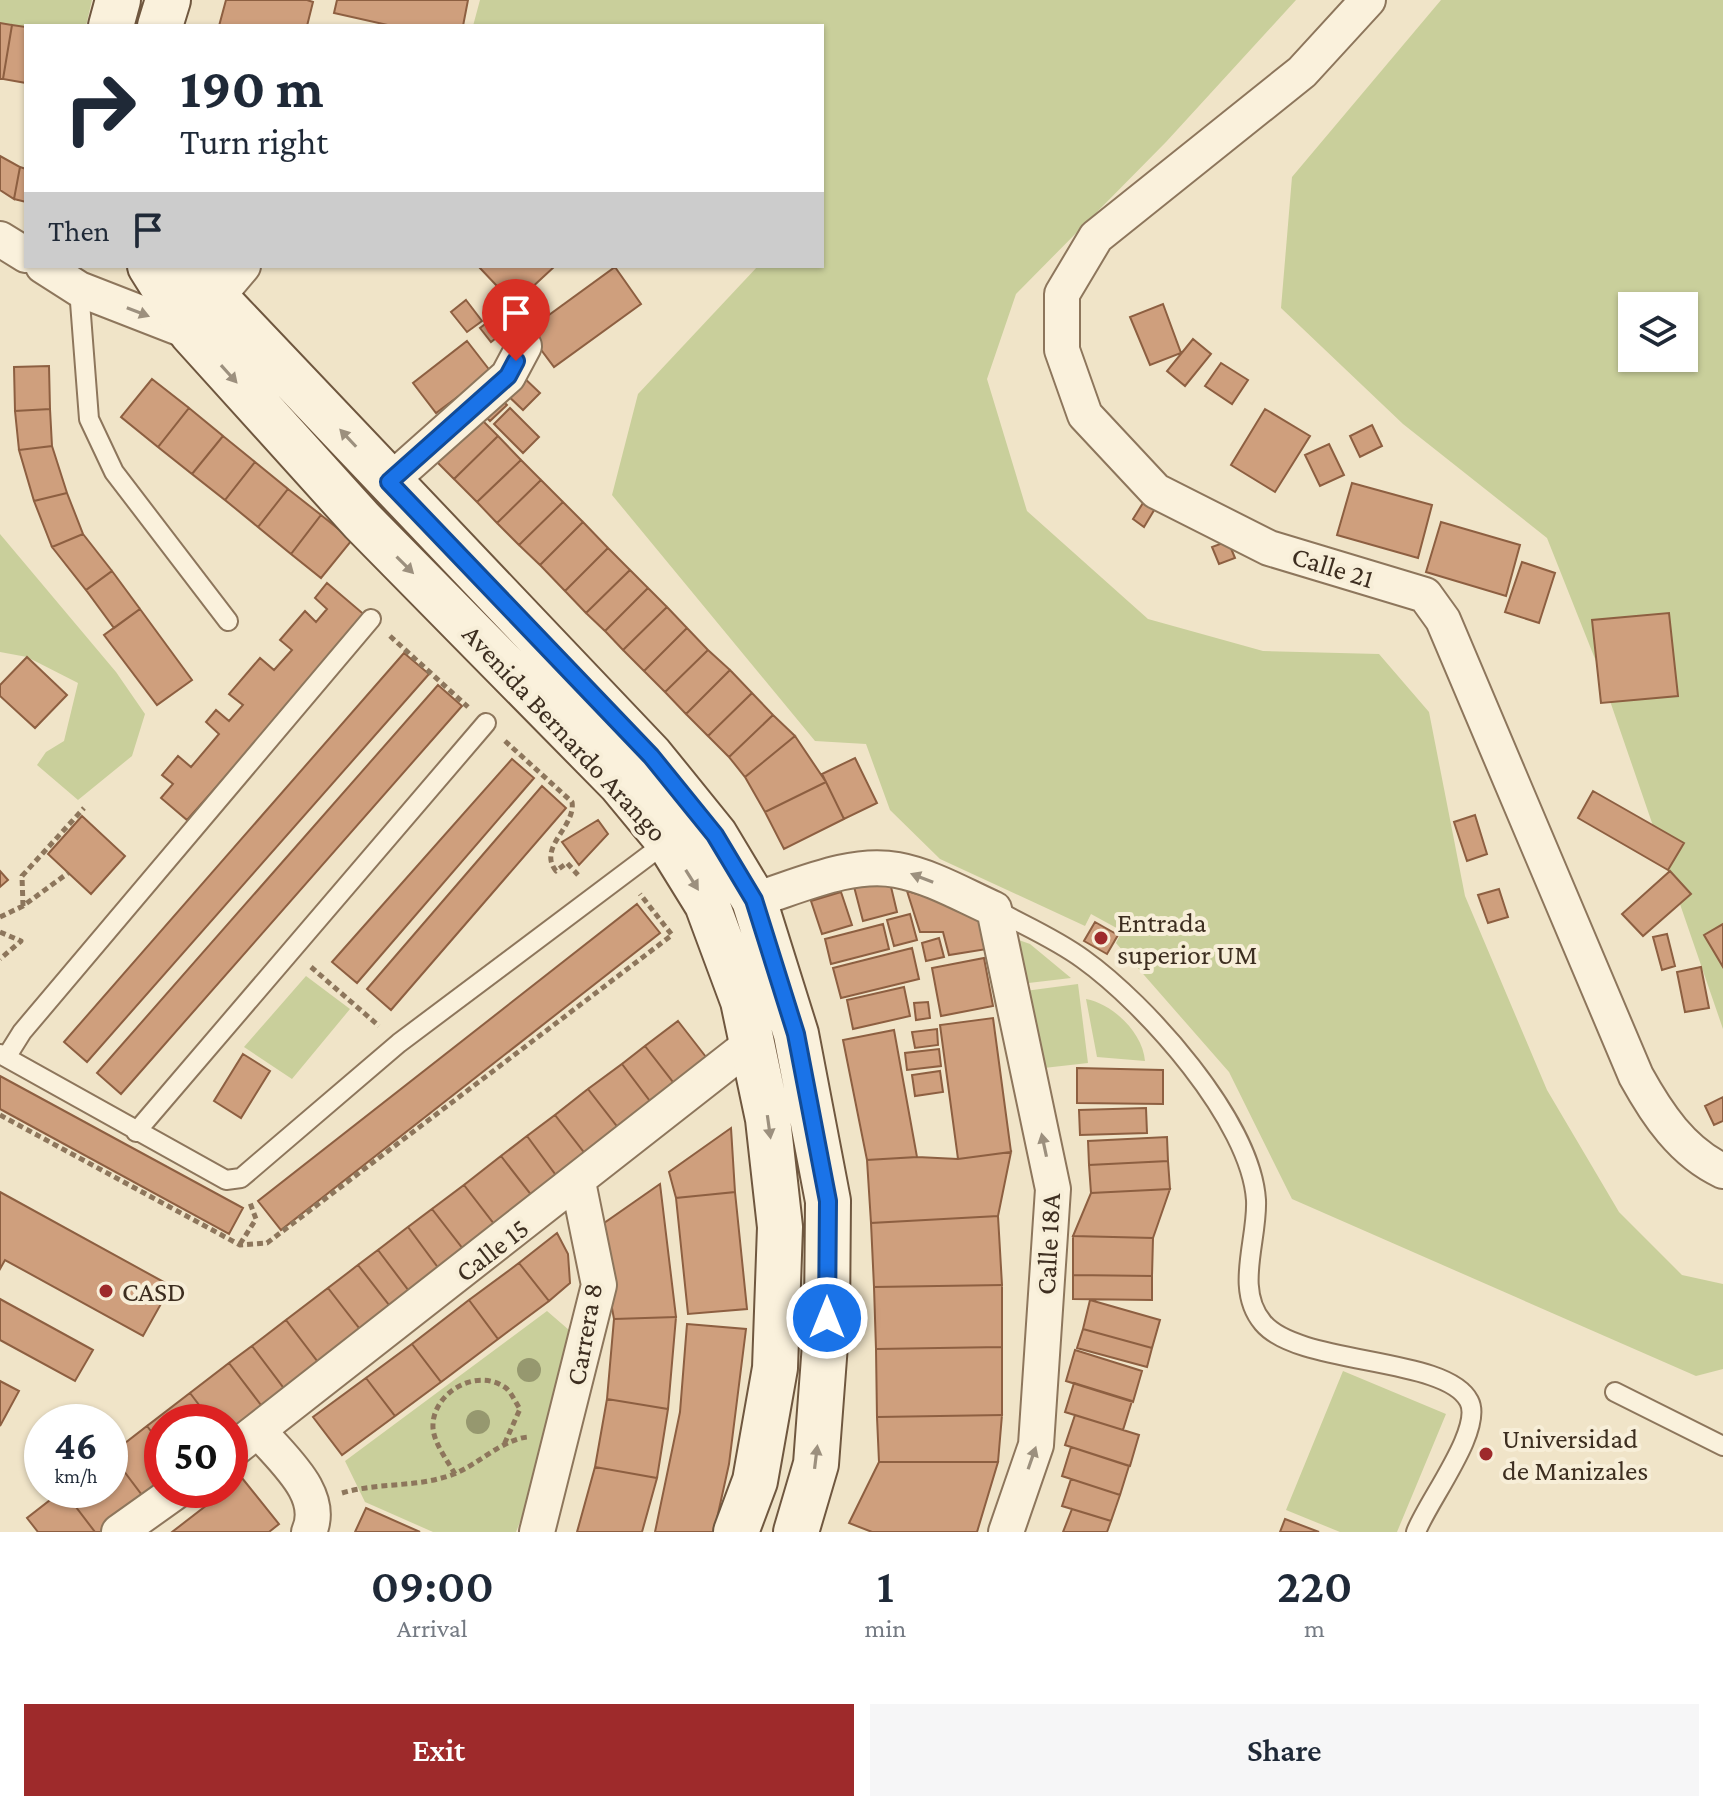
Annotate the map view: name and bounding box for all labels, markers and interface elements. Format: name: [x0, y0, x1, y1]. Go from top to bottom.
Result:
icon: right: [48, 56, 152, 160]
text: 190 m: [180, 57, 324, 119]
text: Turn right: [180, 122, 328, 162]
icon: arrive: [126, 208, 170, 252]
text: Then: [48, 214, 110, 247]
pin: [482, 279, 550, 361]
icon: arrive: [494, 291, 538, 335]
map controls: [1618, 292, 1698, 372]
button: layers: [1618, 292, 1698, 372]
one-way arrow: [126, 306, 150, 319]
one-way arrow: [219, 364, 237, 383]
one-way arrow: [339, 428, 357, 447]
street label: Calle 21: [1288, 540, 1378, 594]
one-way arrow: [395, 555, 414, 574]
street label: Avenida Bernardo Arango: [456, 618, 674, 848]
one-way arrow: [685, 869, 699, 891]
one-way arrow: [910, 871, 934, 884]
place label: Entrada superior UM: [1117, 907, 1258, 970]
marker: Entrada superior UM: [1092, 929, 1110, 947]
one-way arrow: [763, 1115, 776, 1140]
one-way arrow: [1037, 1132, 1049, 1157]
street label: Calle 18A: [1030, 1192, 1066, 1296]
street label: Calle 15: [449, 1212, 535, 1288]
place label: CASD: [122, 1276, 186, 1307]
position arrow: [785, 1276, 869, 1360]
street label: Carrera 8: [560, 1280, 608, 1388]
marker: CASD: [97, 1282, 115, 1300]
speed limit sign: 50: [144, 1404, 248, 1508]
text: 46: [54, 1423, 98, 1468]
place label: Universidad de Manizales: [1502, 1423, 1648, 1486]
one-way arrow: [810, 1444, 823, 1469]
marker: Universidad de Manizales: [1477, 1445, 1495, 1463]
one-way arrow: [1026, 1446, 1038, 1470]
text: km/h: [54, 1465, 98, 1487]
text: 09:00: [371, 1559, 494, 1612]
text: 1: [877, 1559, 894, 1612]
text: 220: [1277, 1559, 1352, 1612]
text: Arrival: [397, 1614, 468, 1643]
text: min: [864, 1614, 906, 1643]
text: m: [1304, 1614, 1325, 1643]
button: Exit: [24, 1704, 854, 1796]
button: Share: [870, 1704, 1699, 1796]

